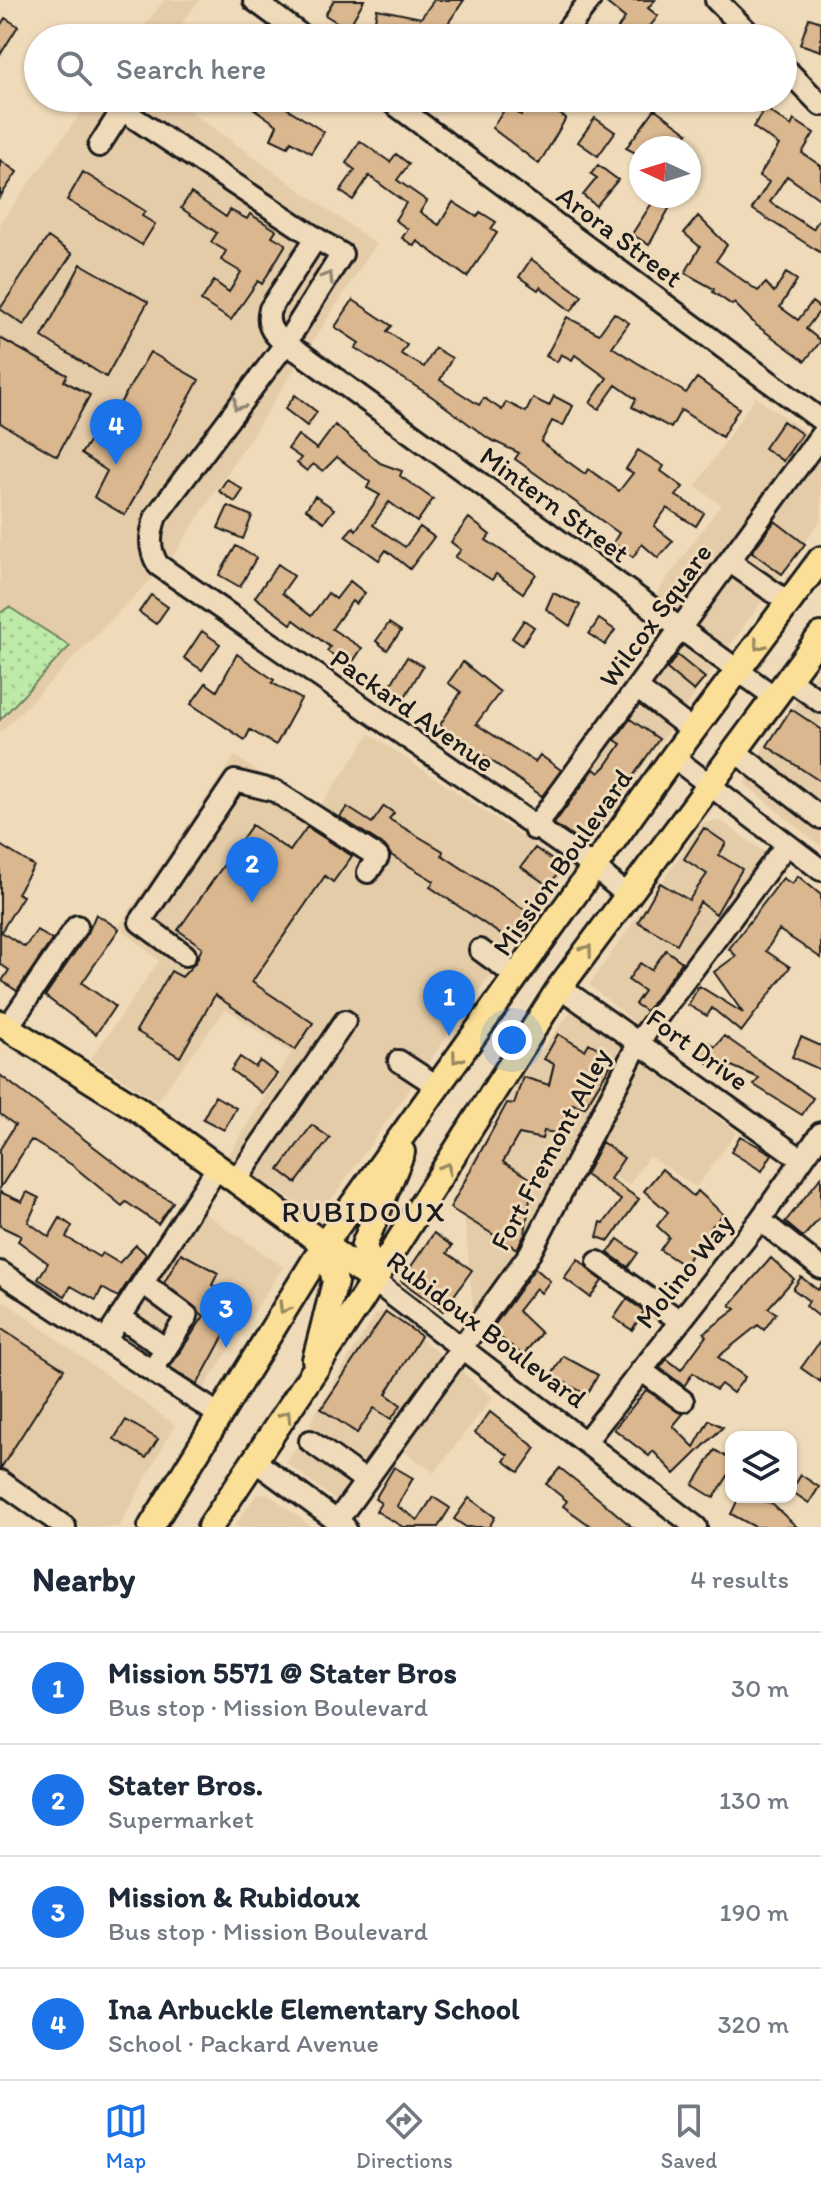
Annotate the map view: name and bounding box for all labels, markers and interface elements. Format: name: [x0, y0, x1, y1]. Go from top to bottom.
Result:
search box: [24, 24, 797, 112]
icon: search: [52, 46, 96, 90]
text: Search here: [116, 50, 266, 87]
north arrow: [629, 136, 701, 208]
street label: Arora Street: [550, 178, 690, 294]
one-way arrow: [318, 271, 333, 286]
one-way arrow: [234, 396, 248, 410]
pin: 4: [90, 399, 142, 465]
street label: Mintern Street: [474, 438, 636, 570]
street label: Wilcox Square: [591, 536, 719, 694]
one-way arrow: [754, 636, 769, 650]
street label: Packard Avenue: [324, 641, 502, 779]
street label: Mission Boulevard: [485, 761, 640, 962]
pin: 2: [226, 837, 278, 903]
one-way arrow: [578, 944, 592, 959]
pin: 1: [423, 970, 475, 1036]
street label: Fort Drive: [640, 1001, 756, 1097]
your location: [492, 1020, 532, 1060]
street label: Fort Fremont Alley: [482, 1042, 618, 1256]
one-way arrow: [453, 1050, 467, 1064]
one-way arrow: [436, 1162, 451, 1176]
district label: RUBIDOUX: [281, 1193, 447, 1230]
street label: Molino Way: [627, 1207, 741, 1335]
street label: Rubidoux Boulevard: [380, 1243, 594, 1416]
pin: 3: [200, 1282, 252, 1348]
one-way arrow: [279, 1300, 294, 1314]
one-way arrow: [276, 1410, 291, 1425]
map controls: [725, 1431, 797, 1503]
button: layers: [725, 1431, 797, 1503]
text: Nearby: [32, 1559, 135, 1600]
text: 4 results: [690, 1563, 789, 1595]
text: Mission 5571 @ Stater Bros: [108, 1654, 457, 1691]
text: 1: [52, 1672, 64, 1704]
text: 30 m: [731, 1672, 789, 1704]
text: Bus stop · Mission Boulevard: [108, 1691, 428, 1723]
text: Stater Bros.: [108, 1766, 263, 1803]
text: 2: [51, 1784, 65, 1816]
text: 130 m: [719, 1784, 789, 1816]
text: Supermarket: [108, 1803, 254, 1835]
text: Mission & Rubidoux: [108, 1878, 360, 1915]
text: 3: [51, 1896, 65, 1928]
text: 190 m: [720, 1896, 789, 1928]
text: Bus stop · Mission Boulevard: [108, 1915, 428, 1947]
text: Ina Arbuckle Elementary School: [108, 1990, 519, 2027]
text: 4: [50, 2008, 66, 2040]
text: 320 m: [717, 2008, 789, 2040]
text: School · Packard Avenue: [108, 2027, 379, 2059]
tab: Map: [104, 2099, 148, 2174]
tab: Directions: [356, 2099, 453, 2174]
tab: Saved: [661, 2099, 717, 2174]

